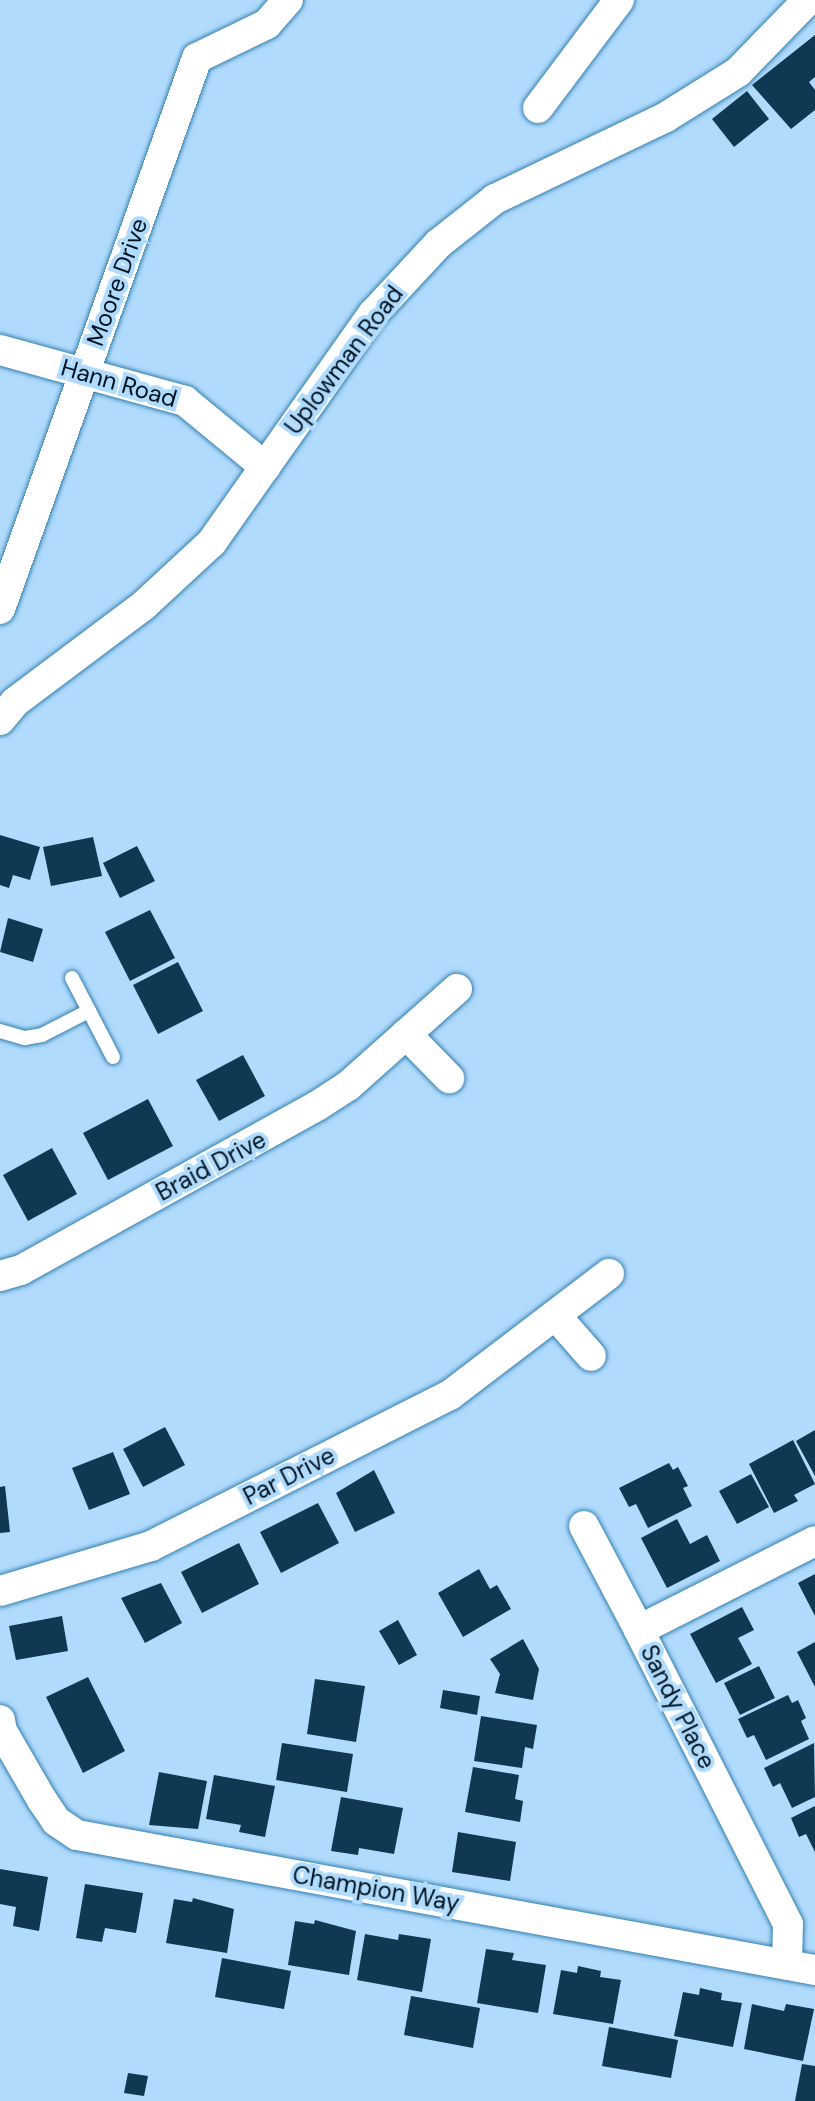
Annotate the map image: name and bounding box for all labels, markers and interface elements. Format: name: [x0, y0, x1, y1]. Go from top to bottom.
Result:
street label: Moore Drive: [81, 214, 153, 350]
street label: Uplowman Road: [279, 280, 409, 440]
street label: Hann Road: [58, 353, 180, 413]
street label: Braid Drive: [151, 1125, 271, 1207]
street label: Par Drive: [239, 1441, 339, 1511]
street label: Sandy Place: [634, 1640, 722, 1774]
street label: Champion Way: [290, 1860, 462, 1918]

